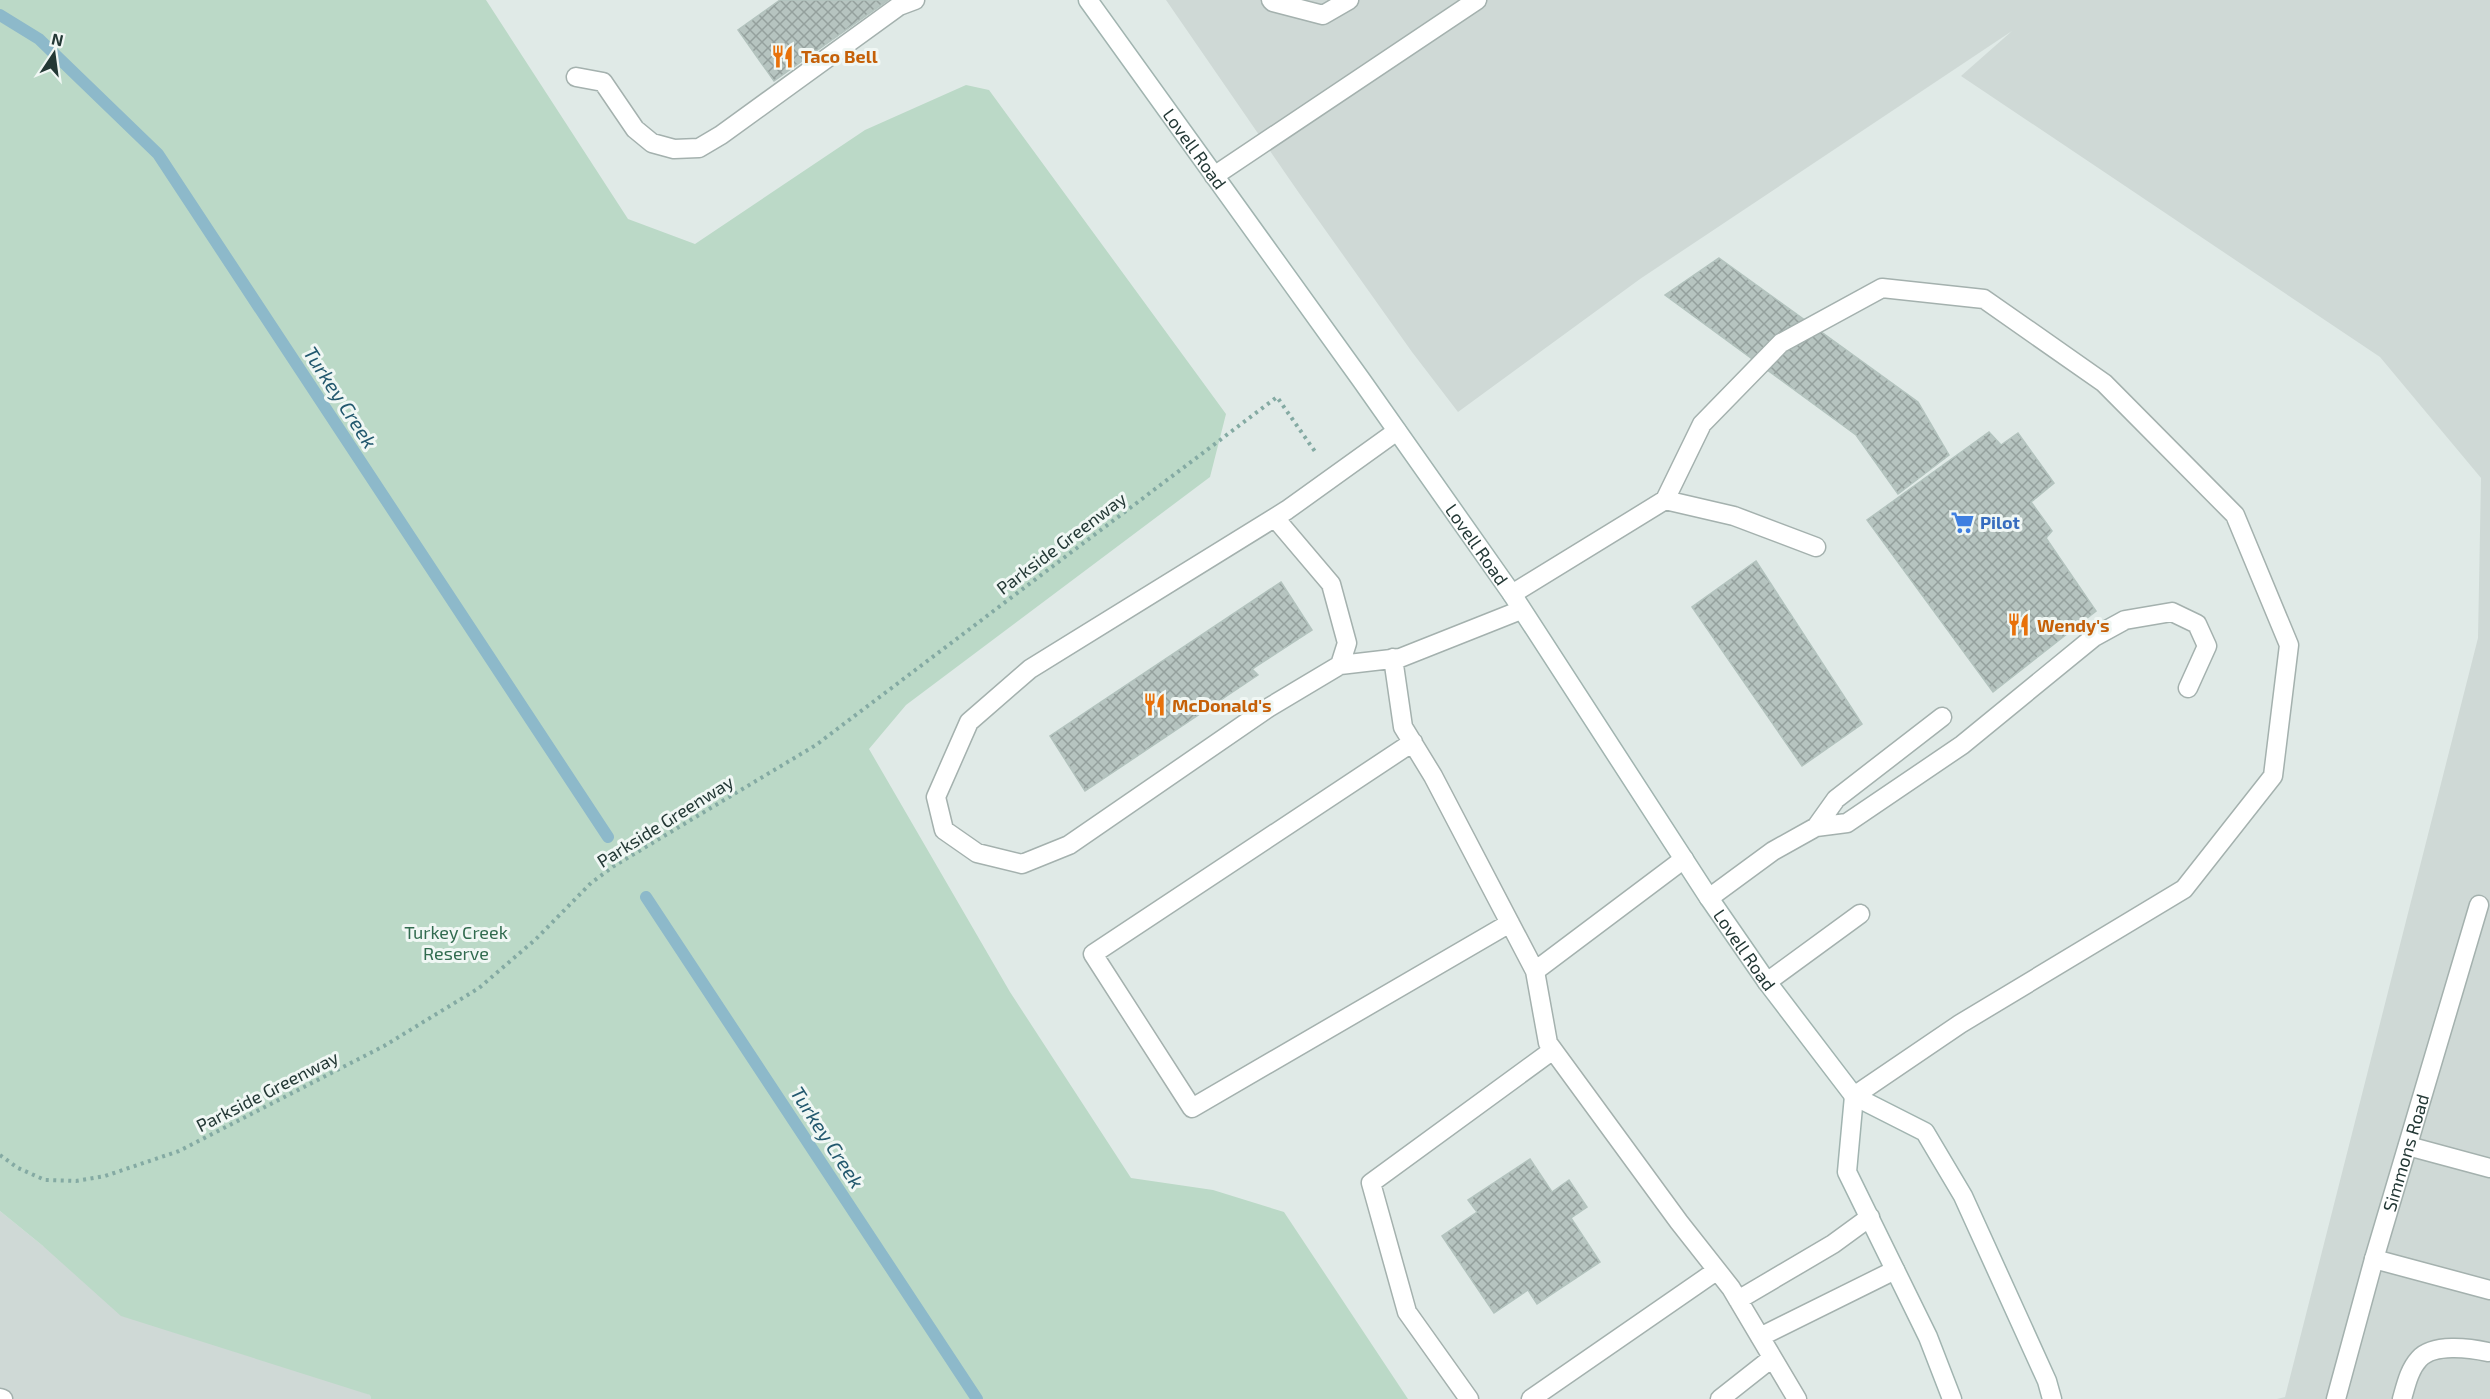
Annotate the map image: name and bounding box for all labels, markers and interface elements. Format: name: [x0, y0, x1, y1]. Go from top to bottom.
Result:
north arrow: [24, 24, 84, 84]
text: N: [50, 28, 65, 49]
restaurant icon: Taco Bell: [770, 43, 796, 69]
place label: Taco Bell: [801, 45, 878, 67]
street label: Lovell Road: [1158, 104, 1231, 193]
water label: Turkey Creek: [298, 342, 383, 453]
street label: Parkside Greenway: [992, 487, 1131, 599]
street label: Lovell Road: [1441, 499, 1513, 589]
supermarket icon: Pilot: [1949, 509, 1975, 535]
place label: Pilot: [1980, 511, 2021, 533]
restaurant icon: Wendy's: [2006, 612, 2032, 638]
place label: Wendy's: [2037, 614, 2110, 636]
restaurant icon: McDonald's: [1141, 692, 1167, 718]
place label: McDonald's: [1172, 694, 1272, 716]
street label: Parkside Greenway: [593, 770, 738, 872]
street label: Lovell Road: [1709, 905, 1781, 995]
park label: Turkey Creek Reserve: [404, 921, 508, 964]
street label: Parkside Greenway: [192, 1045, 342, 1136]
water label: Turkey Creek: [785, 1082, 870, 1193]
street label: Simmons Road: [2378, 1091, 2433, 1214]

